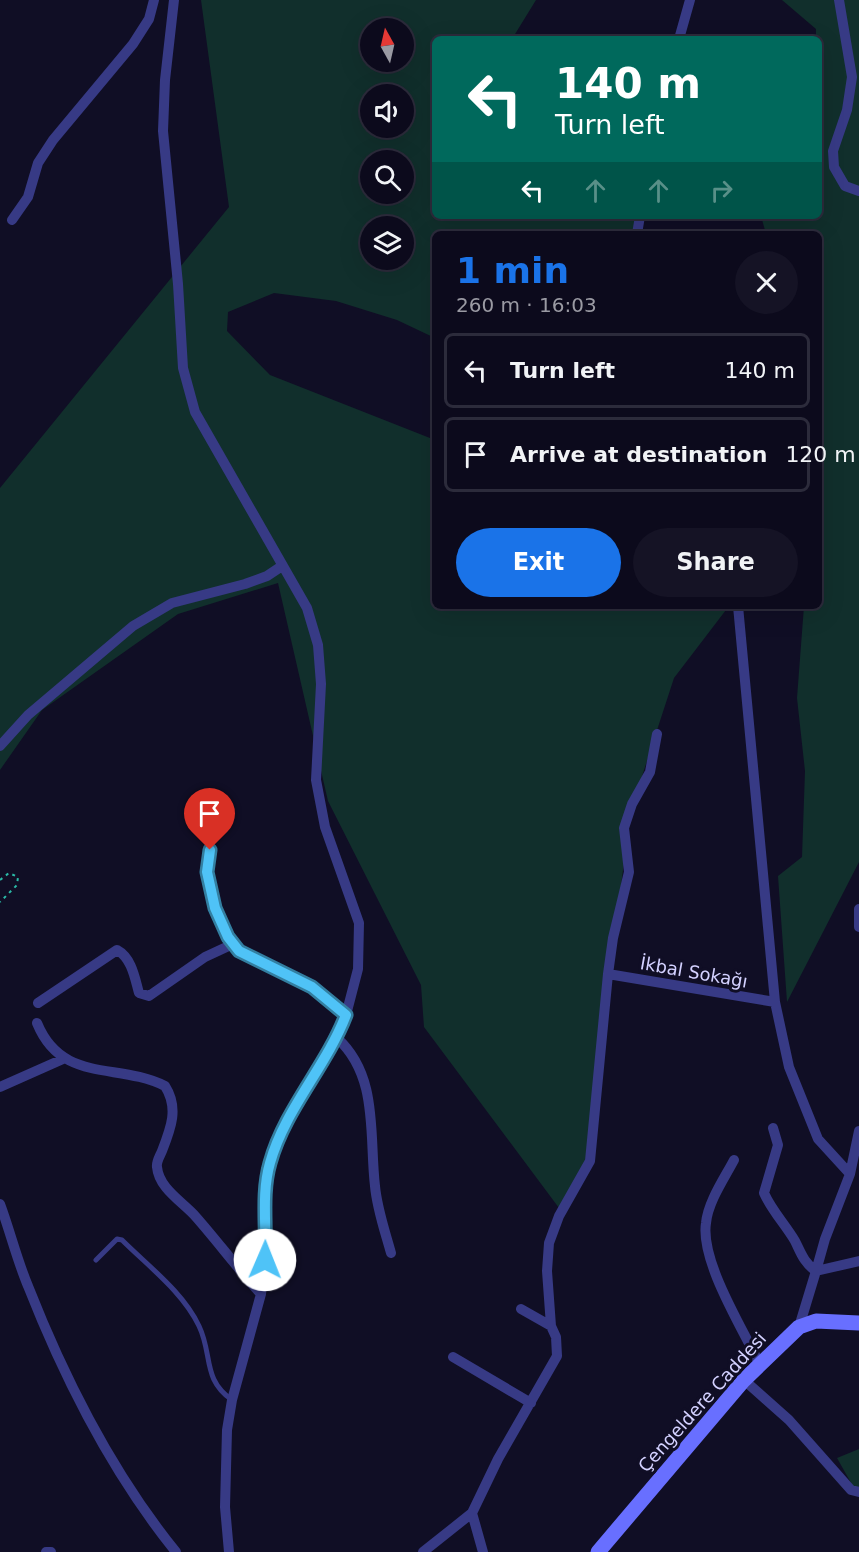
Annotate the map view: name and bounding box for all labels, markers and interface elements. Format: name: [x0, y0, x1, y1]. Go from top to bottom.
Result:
north arrow: [360, 18, 414, 72]
map controls: [360, 18, 414, 270]
text: 140 m: [555, 59, 701, 108]
icon: left: [456, 60, 534, 138]
button: sound: [360, 84, 414, 138]
text: Turn left: [555, 109, 665, 140]
button: search: [360, 150, 414, 204]
icon: left: [516, 174, 549, 207]
icon: ahead: [579, 174, 612, 207]
icon: ahead: [642, 174, 675, 207]
icon: right: [705, 174, 738, 207]
button: layers: [360, 216, 414, 270]
text: 1 min: [456, 250, 569, 291]
button: close: [735, 251, 798, 314]
text: 260 m · 16:03: [456, 293, 597, 317]
icon: left: [459, 354, 492, 387]
text: Turn left: [510, 358, 615, 383]
text: 140 m: [725, 358, 795, 383]
icon: arrive: [459, 438, 492, 471]
text: Arrive at destination: [510, 442, 767, 467]
text: 120 m: [785, 442, 856, 467]
button: Exit: [456, 528, 621, 597]
button: Share: [633, 528, 798, 597]
pin: [184, 788, 235, 850]
icon: arrive: [193, 797, 226, 830]
street label: İkbal Sokağı: [639, 952, 749, 992]
position arrow: [233, 1228, 297, 1292]
street label: Çengeldere Caddesi: [634, 1328, 770, 1476]

